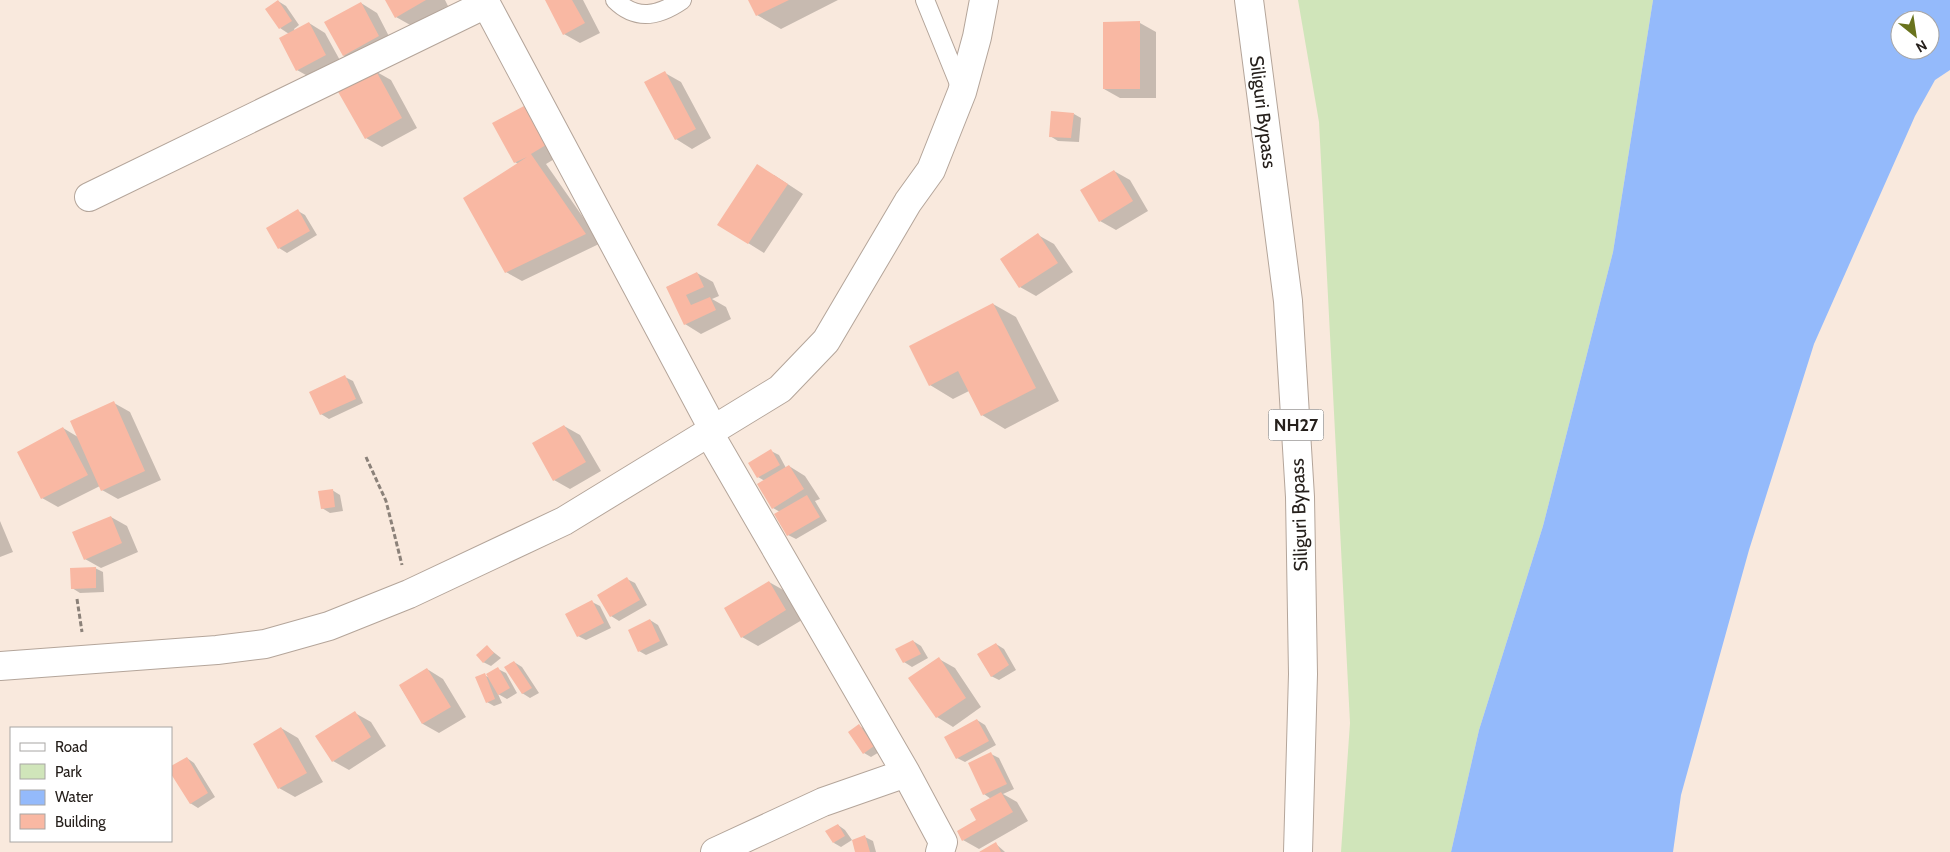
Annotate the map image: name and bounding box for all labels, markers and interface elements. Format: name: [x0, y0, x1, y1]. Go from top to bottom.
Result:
north arrow: [1890, 10, 1940, 60]
text: N: [1913, 36, 1930, 57]
street label: Siliguri Bypass: [1245, 54, 1281, 170]
road number: NH27: [1268, 410, 1324, 440]
street label: Siliguri Bypass: [1286, 458, 1312, 572]
legend: [10, 727, 172, 842]
text: Road: [55, 738, 88, 756]
text: Park: [55, 763, 82, 781]
text: Water: [55, 788, 93, 806]
text: Building: [55, 813, 106, 831]

